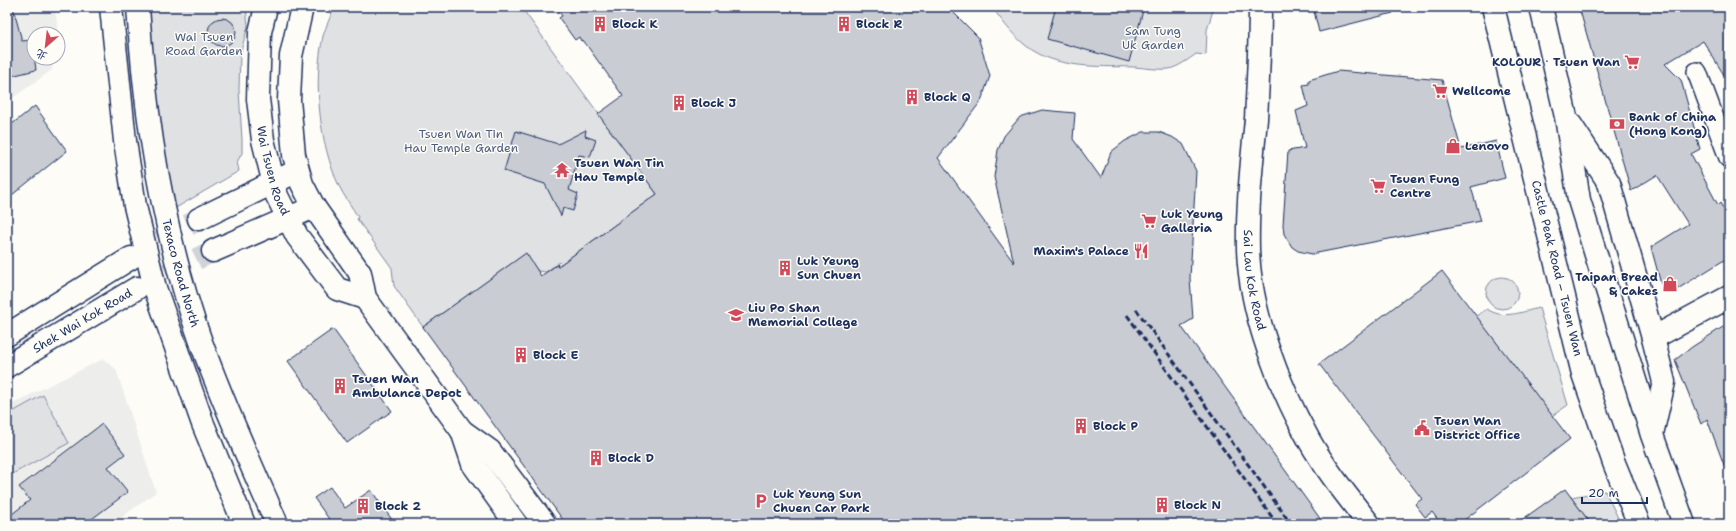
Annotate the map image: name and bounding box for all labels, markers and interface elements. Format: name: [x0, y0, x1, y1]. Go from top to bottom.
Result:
building icon: Block K: [591, 15, 609, 33]
building icon: Block R: [835, 15, 853, 33]
place label: Block K: [612, 16, 659, 32]
place label: Block R: [856, 16, 903, 32]
park label: Sam Tung Uk Garden: [1122, 23, 1184, 53]
north arrow: [26, 26, 66, 66]
park label: Wai Tsuen Road Garden: [165, 29, 243, 59]
text: 北: [33, 45, 50, 64]
supermarket icon: KOLOUR‧Tsuen Wan: [1623, 53, 1641, 71]
place label: KOLOUR‧Tsuen Wan: [1492, 54, 1620, 70]
supermarket icon: Wellcome: [1431, 82, 1449, 100]
place label: Wellcome: [1452, 83, 1511, 99]
building icon: Block Q: [903, 88, 921, 106]
place label: Block Q: [924, 89, 971, 105]
building icon: Block J: [670, 94, 688, 112]
place label: Block J: [691, 95, 737, 111]
place label: Bank of China (Hong Kong): [1629, 109, 1717, 139]
bank icon: Bank of China (Hong Kong): [1608, 115, 1626, 133]
street label: Wai Tsuen Road: [253, 125, 294, 218]
park label: Tsuen Wan Tin Hau Temple Garden: [404, 126, 518, 156]
shop icon: Lenovo: [1444, 137, 1462, 155]
place label: Lenovo: [1465, 138, 1509, 154]
place label: Tsuen Wan Tin Hau Temple: [574, 155, 664, 185]
temple icon: Tsuen Wan Tin Hau Temple: [553, 161, 571, 179]
place label: Tsuen Fung Centre: [1390, 171, 1459, 201]
supermarket icon: Tsuen Fung Centre: [1369, 177, 1387, 195]
street label: Castle Peak Road – Tsuen Wan: [1528, 179, 1586, 358]
place label: Luk Yeung Galleria: [1161, 206, 1223, 236]
supermarket icon: Luk Yeung Galleria: [1140, 212, 1158, 230]
street label: Texaco Road North: [158, 217, 203, 329]
street label: Sai Lau Kok Road: [1240, 230, 1270, 333]
restaurant icon: Maxim's Palace: [1132, 242, 1150, 260]
place label: Maxim's Palace: [1034, 243, 1129, 259]
place label: Luk Yeung Sun Chuen: [797, 253, 861, 283]
building icon: Luk Yeung Sun Chuen: [776, 259, 794, 277]
place label: Taipan Bread & Cakes: [1575, 269, 1658, 299]
shop icon: Taipan Bread & Cakes: [1661, 275, 1679, 293]
street label: Shek Wai Kok Road: [30, 285, 135, 357]
place label: Liu Po Shan Memorial College: [748, 300, 858, 330]
school or university icon: Liu Po Shan Memorial College: [727, 306, 745, 324]
building icon: Block E: [512, 346, 530, 364]
place label: Block E: [533, 347, 579, 363]
place label: Tsuen Wan Ambulance Depot: [352, 371, 462, 401]
building icon: Tsuen Wan Ambulance Depot: [331, 377, 349, 395]
place label: Tsuen Wan District Office: [1434, 413, 1520, 443]
building icon: Block P: [1072, 417, 1090, 435]
place label: Block P: [1093, 418, 1139, 434]
public building icon: Tsuen Wan District Office: [1413, 419, 1431, 437]
building icon: Block D: [587, 449, 605, 467]
place label: Block D: [608, 450, 654, 466]
scale bar: [1582, 479, 1647, 505]
text: 20 m: [1588, 485, 1619, 501]
place label: Luk Yeung Sun Chuen Car Park: [773, 486, 870, 516]
parking icon: Luk Yeung Sun Chuen Car Park: [752, 492, 770, 510]
building icon: Block N: [1153, 496, 1171, 514]
building icon: Block 2: [354, 497, 372, 515]
place label: Block N: [1174, 497, 1221, 513]
place label: Block 2: [375, 498, 422, 514]

